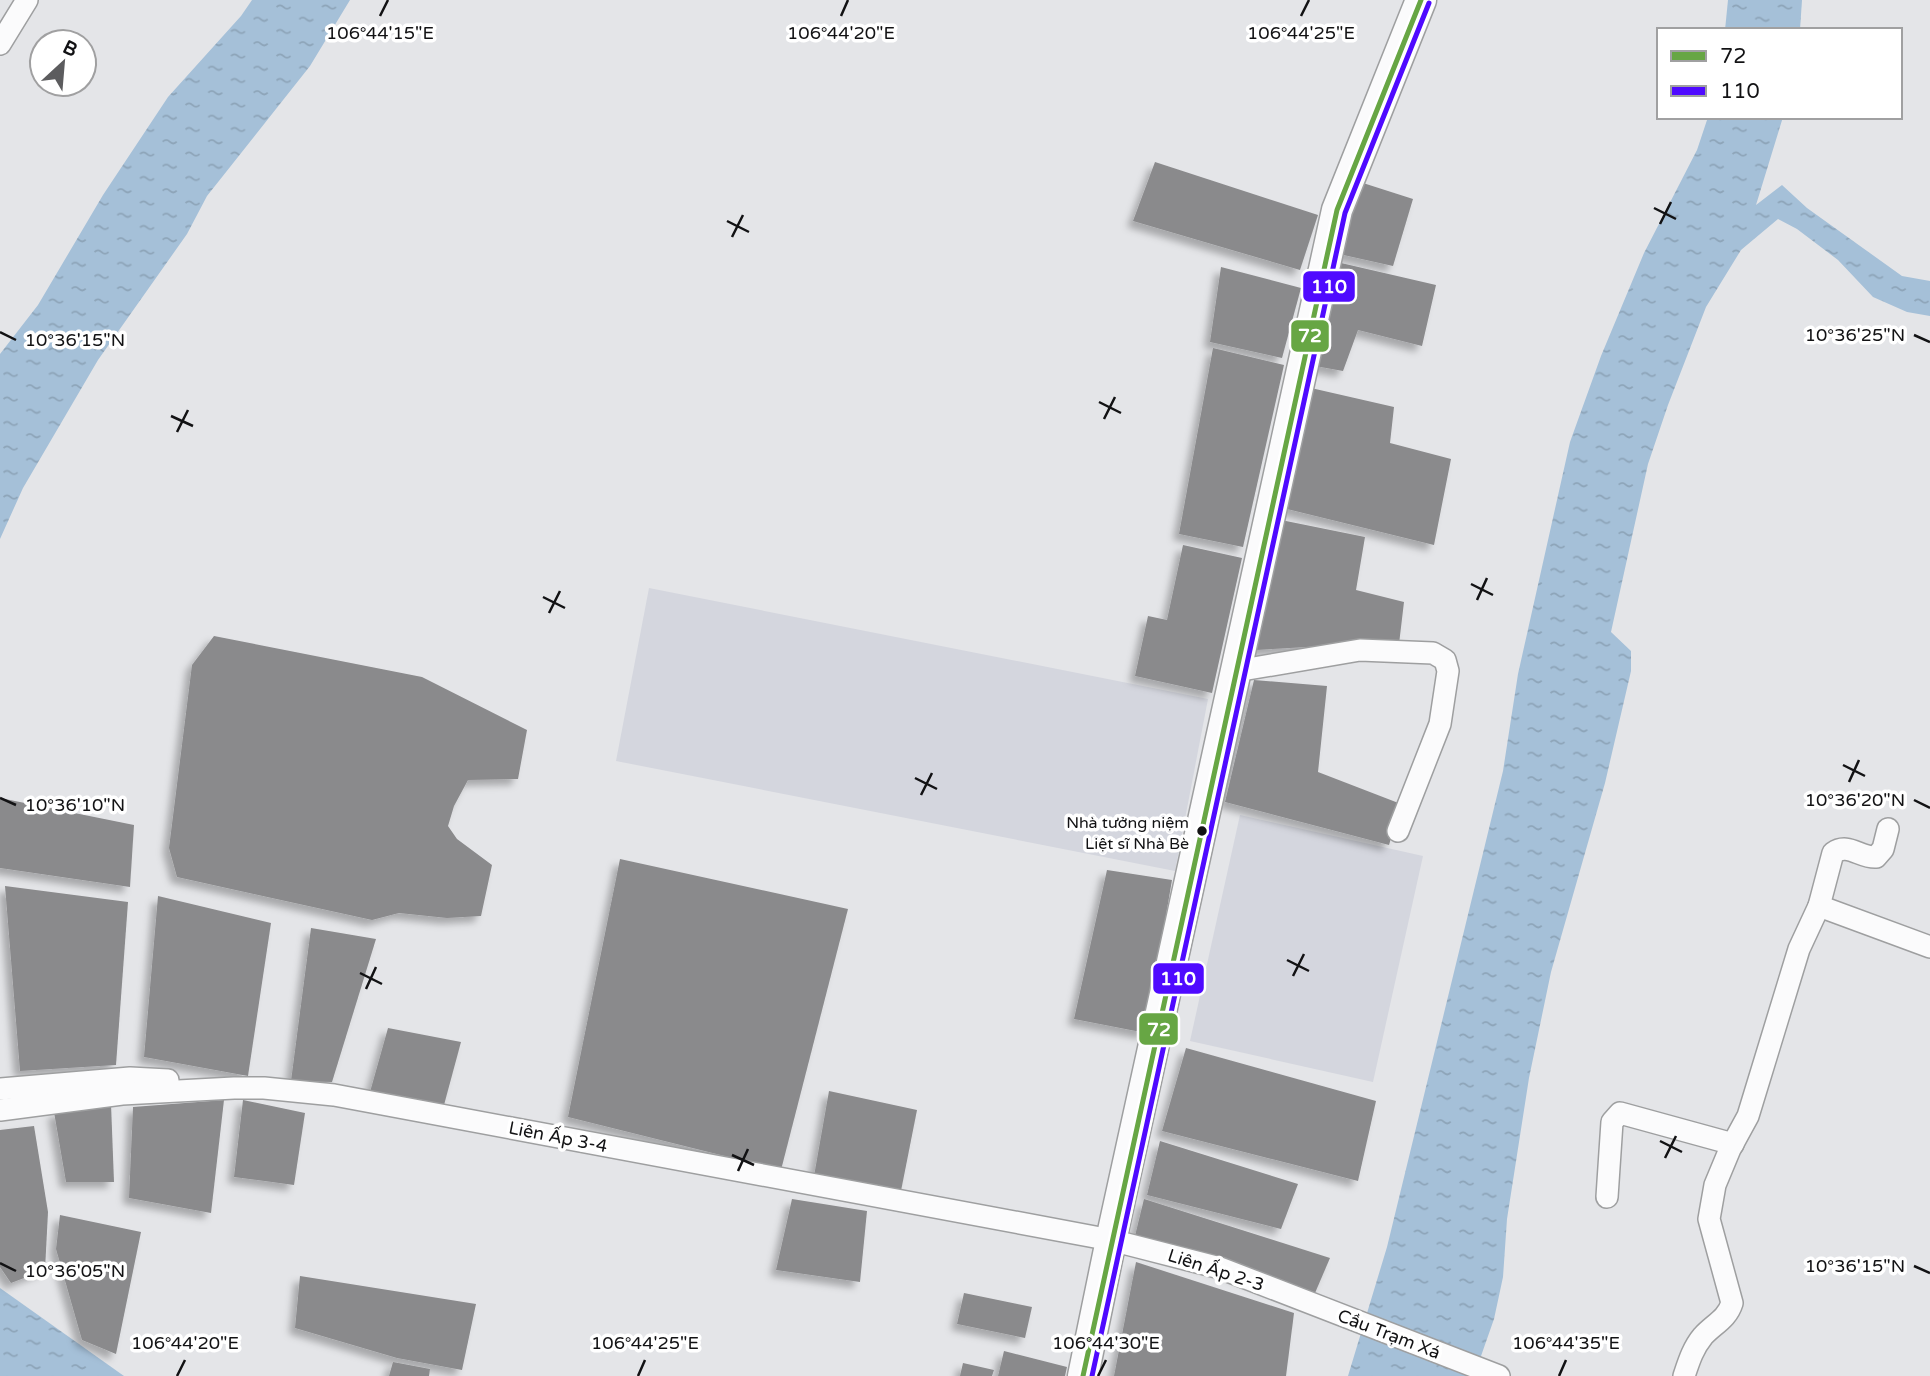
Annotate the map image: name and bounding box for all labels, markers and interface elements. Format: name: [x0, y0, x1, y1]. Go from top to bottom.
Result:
text: 106°44'15"E: [326, 22, 434, 44]
text: 106°44'20"E: [787, 22, 895, 44]
text: 106°44'25"E: [1247, 22, 1355, 44]
north arrow: [28, 28, 98, 98]
legend: [1657, 28, 1902, 119]
text: B: [59, 36, 81, 61]
text: 72: [1720, 44, 1746, 69]
text: 110: [1720, 79, 1760, 104]
line badge: 110: [1302, 270, 1356, 303]
text: 110: [1311, 276, 1347, 298]
line badge: 72: [1290, 319, 1330, 353]
text: 10°36'25"N: [1805, 324, 1905, 346]
text: 72: [1298, 325, 1322, 347]
text: 10°36'15"N: [25, 329, 125, 351]
text: 10°36'20"N: [1805, 789, 1905, 811]
text: 10°36'10"N: [25, 794, 125, 816]
place label: Nhà tưởng niệm Liệt sĩ Nhà Bè: [1066, 813, 1189, 854]
marker: Nhà tưởng niệm Liệt sĩ Nhà Bè: [1195, 824, 1209, 838]
line badge: 110: [1152, 962, 1205, 995]
text: 110: [1160, 968, 1196, 990]
line badge: 72: [1138, 1012, 1179, 1046]
text: 72: [1147, 1019, 1171, 1041]
street label: Liên Ấp 3-4: [507, 1117, 609, 1157]
street label: Liên Ấp 2-3: [1165, 1244, 1267, 1296]
text: 10°36'15"N: [1805, 1255, 1905, 1277]
text: 10°36'05"N: [25, 1260, 125, 1282]
street label: Cầu Trạm Xá: [1334, 1304, 1444, 1364]
text: 106°44'20"E: [131, 1332, 239, 1354]
text: 106°44'25"E: [591, 1332, 699, 1354]
text: 106°44'30"E: [1052, 1332, 1160, 1354]
text: 106°44'35"E: [1512, 1332, 1620, 1354]

